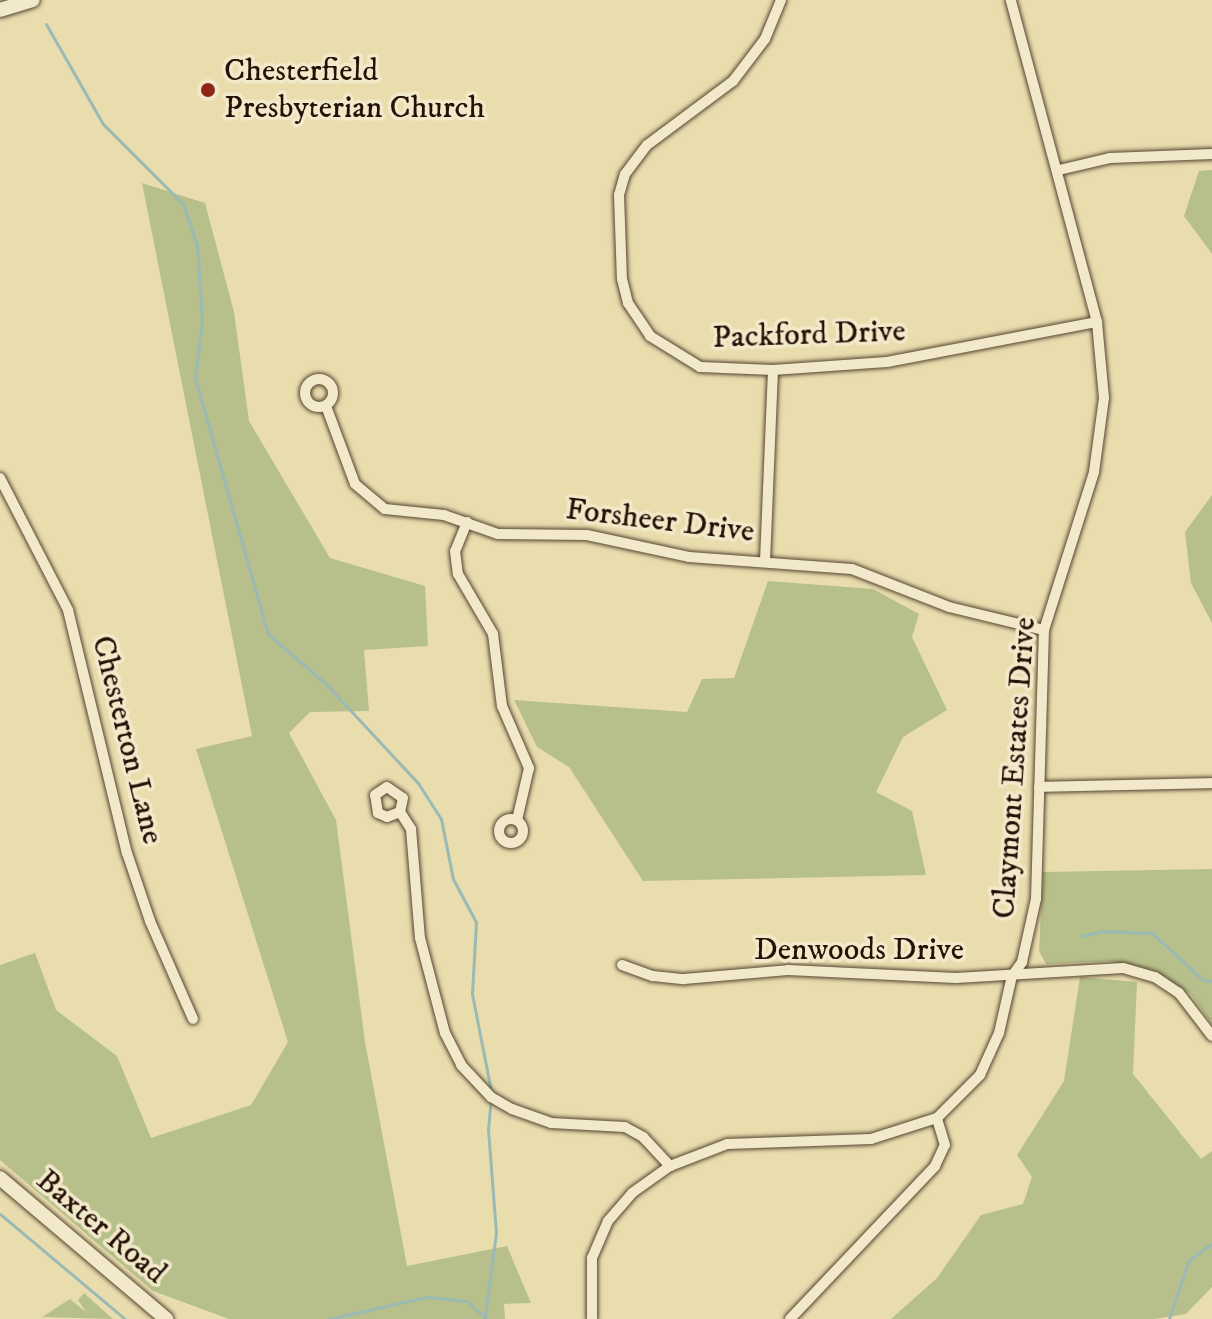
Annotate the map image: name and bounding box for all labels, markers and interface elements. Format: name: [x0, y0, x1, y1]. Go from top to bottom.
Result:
place label: Chesterfield Presbyterian Church: [224, 53, 485, 128]
marker: Chesterfield Presbyterian Church: [199, 81, 217, 99]
street label: Packford Drive: [712, 312, 906, 358]
street label: Forsheer Drive: [563, 490, 757, 552]
street label: Claymont Estates Drive: [985, 616, 1045, 920]
street label: Chesterton Lane: [83, 632, 171, 848]
street label: Denwoods Drive: [754, 931, 964, 969]
street label: Baxter Road: [28, 1161, 174, 1293]

